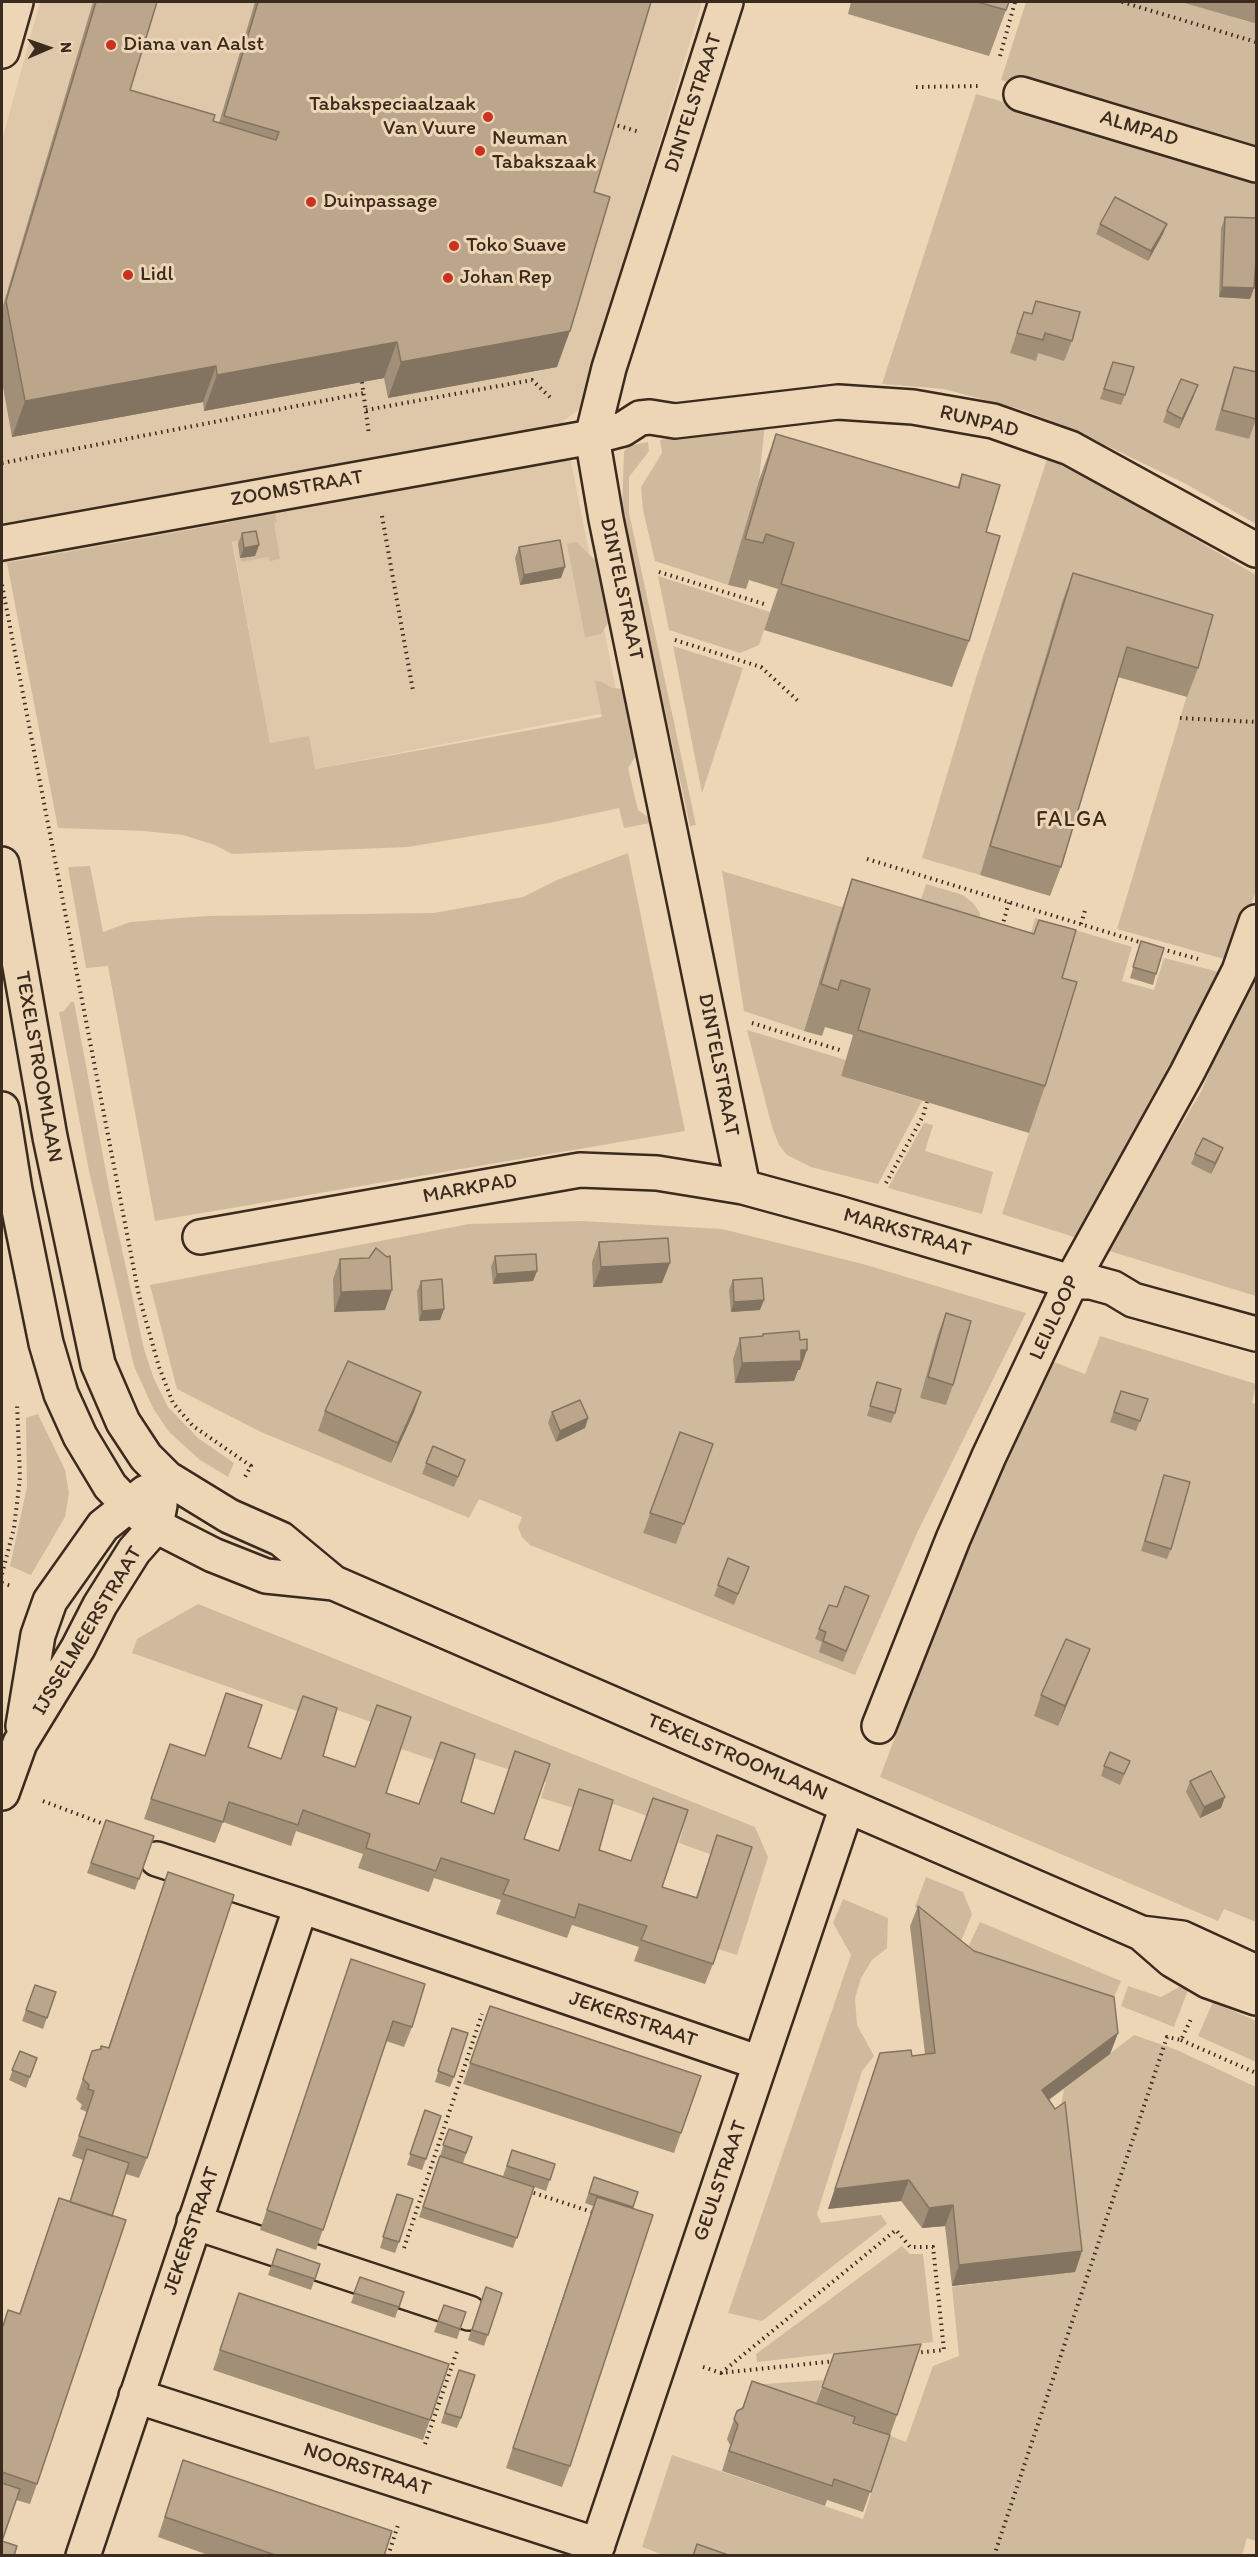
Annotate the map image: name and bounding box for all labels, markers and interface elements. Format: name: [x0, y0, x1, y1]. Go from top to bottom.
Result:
north arrow: [18, 18, 78, 78]
street label: DINTELSTRAAT: [660, 30, 728, 176]
place label: Diana van Aalst: [123, 32, 264, 58]
marker: Diana van Aalst: [104, 38, 118, 52]
text: N: [57, 42, 76, 53]
place label: Tabakspeciaalzaak Van Vuure: [309, 92, 476, 142]
street label: ALMPAD: [1097, 105, 1181, 153]
marker: Tabakspeciaalzaak Van Vuure: [481, 110, 495, 124]
place label: Neuman Tabakszaak: [492, 126, 596, 176]
marker: Neuman Tabakszaak: [473, 144, 487, 158]
place label: Duinpassage: [323, 189, 437, 215]
marker: Duinpassage: [304, 195, 318, 209]
place label: Toko Suave: [466, 233, 566, 259]
marker: Toko Suave: [447, 239, 461, 253]
place label: Lidl: [140, 262, 174, 288]
place label: Johan Rep: [460, 265, 552, 291]
marker: Lidl: [121, 268, 135, 282]
marker: Johan Rep: [441, 271, 455, 285]
street label: RUNPAD: [937, 400, 1021, 444]
street label: ZOOMSTRAAT: [229, 465, 365, 513]
street label: DINTELSTRAAT: [594, 515, 648, 663]
district label: FALGA: [1036, 807, 1108, 833]
street label: TEXELSTROOMLAAN: [9, 969, 67, 1165]
street label: DINTELSTRAAT: [692, 991, 744, 1139]
street label: MARKPAD: [421, 1168, 519, 1210]
street label: MARKSTRAAT: [840, 1203, 974, 1263]
street label: LEIJLOOP: [1024, 1272, 1086, 1364]
street label: IJSSELMEERSTRAAT: [28, 1542, 148, 1720]
street label: TEXELSTROOMLAAN: [643, 1709, 831, 1807]
street label: JEKERSTRAAT: [566, 1986, 700, 2054]
street label: GEULSTRAAT: [689, 2117, 753, 2245]
street label: JEKERSTRAAT: [158, 2164, 226, 2298]
street label: NOORSTRAAT: [300, 2437, 434, 2503]

